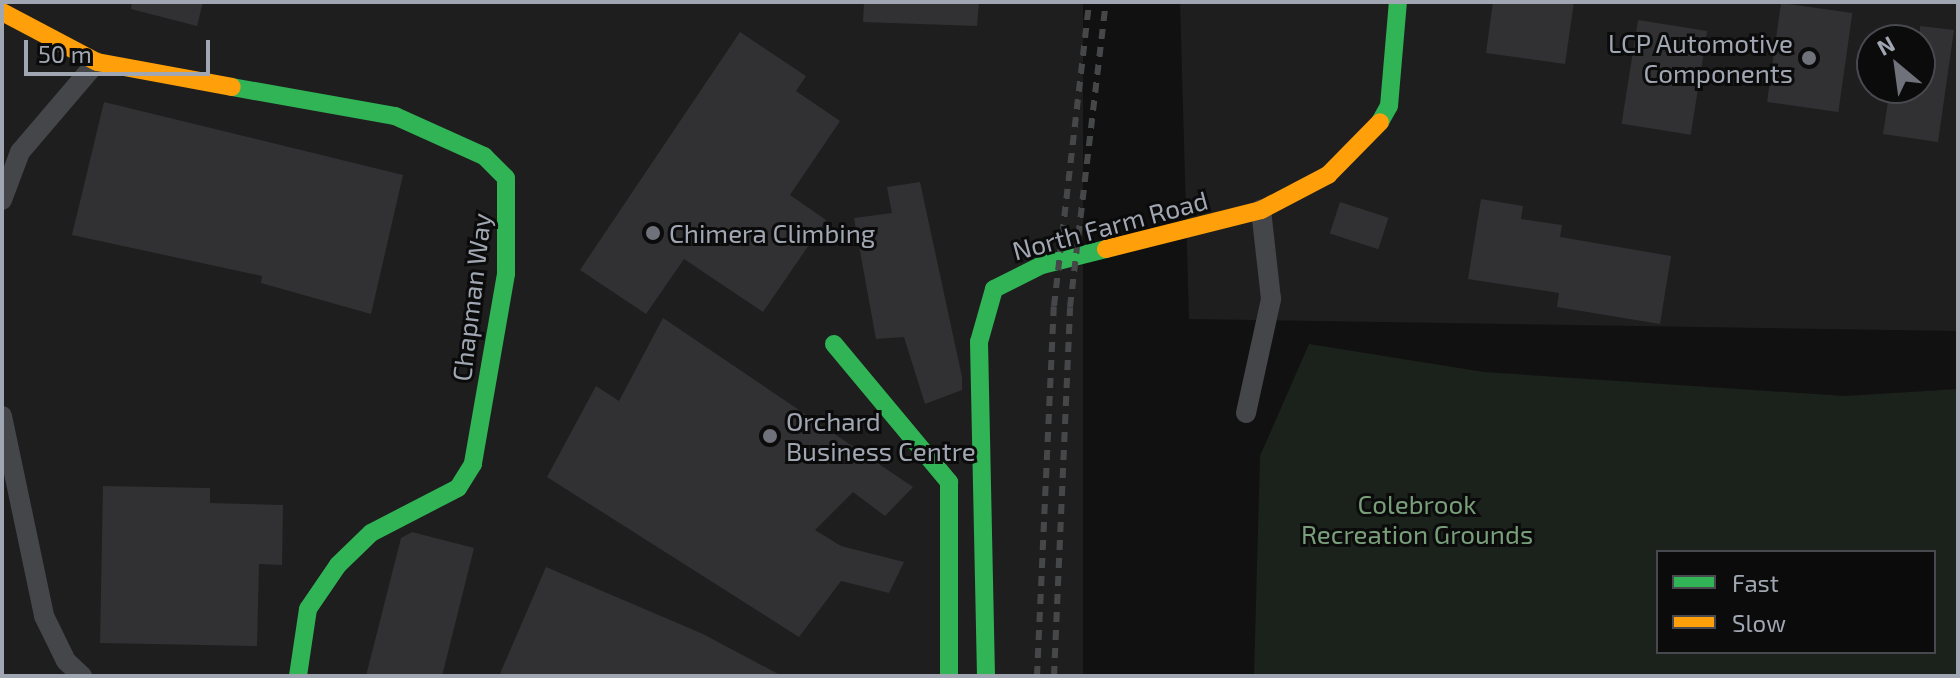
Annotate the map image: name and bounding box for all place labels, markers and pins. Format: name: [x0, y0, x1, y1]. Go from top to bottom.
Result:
place label: LCP Automotive Components: [1607, 27, 1793, 88]
marker: LCP Automotive Components: [1800, 49, 1818, 67]
place label: Chimera Climbing: [669, 217, 875, 249]
marker: Chimera Climbing: [644, 224, 662, 242]
place label: Orchard Business Centre: [786, 405, 976, 466]
marker: Orchard Business Centre: [761, 427, 779, 445]

